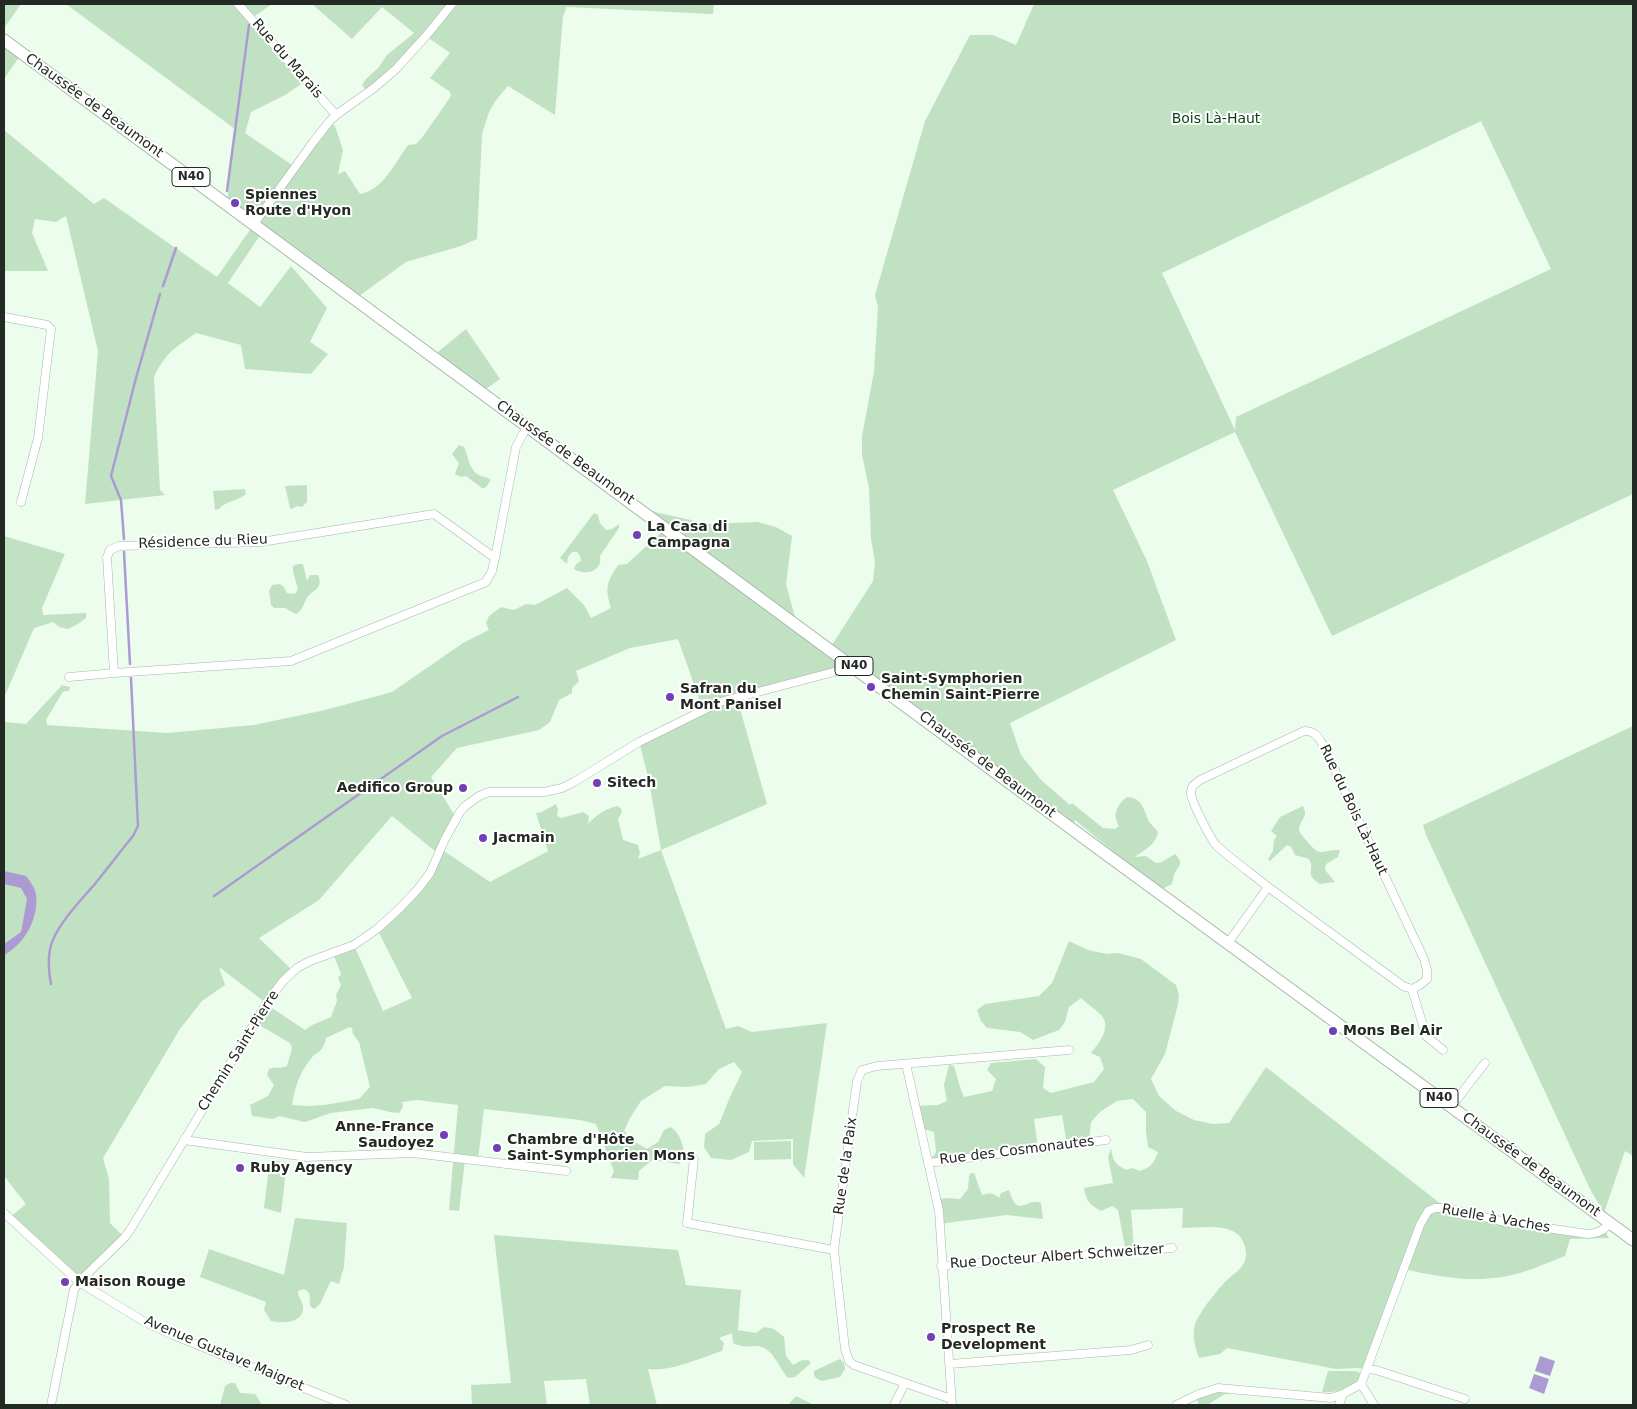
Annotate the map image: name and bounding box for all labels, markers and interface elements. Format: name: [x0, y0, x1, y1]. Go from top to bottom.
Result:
street label: Rue du Marais: [248, 16, 326, 102]
street label: Chaussée de Beaumont: [22, 50, 166, 162]
park label: Bois Là-Haut: [1172, 111, 1260, 127]
road number: N40: [172, 168, 210, 186]
place label: Spiennes Route d'Hyon: [245, 187, 351, 220]
marker: Spiennes Route d'Hyon: [229, 197, 241, 209]
street label: Chaussée de Beaumont: [493, 397, 637, 509]
place label: La Casa di Campagna: [647, 519, 730, 552]
marker: La Casa di Campagna: [631, 529, 643, 541]
street label: Résidence du Rieu: [138, 531, 268, 553]
road number: N40: [835, 656, 873, 676]
place label: Saint-Symphorien Chemin Saint-Pierre: [881, 671, 1040, 704]
place label: Safran du Mont Panisel: [680, 681, 782, 714]
marker: Saint-Symphorien Chemin Saint-Pierre: [865, 681, 877, 693]
marker: Safran du Mont Panisel: [664, 691, 676, 703]
street label: Chaussée de Beaumont: [915, 708, 1059, 822]
street label: Rue du Bois Là-Haut: [1315, 742, 1391, 878]
place label: Sitech: [607, 775, 656, 791]
marker: Sitech: [591, 777, 603, 789]
place label: Aedifico Group: [337, 780, 453, 796]
marker: Aedifico Group: [457, 782, 469, 794]
place label: Jacmain: [493, 830, 555, 846]
marker: Jacmain: [477, 832, 489, 844]
street label: Chemin Saint-Pierre: [195, 988, 283, 1114]
place label: Mons Bel Air: [1343, 1023, 1442, 1039]
marker: Mons Bel Air: [1327, 1025, 1339, 1037]
road number: N40: [1420, 1088, 1458, 1108]
street label: Chaussée de Beaumont: [1459, 1109, 1603, 1221]
street label: Rue de la Paix: [831, 1116, 861, 1216]
place label: Anne-France Saudoyez: [335, 1119, 434, 1152]
marker: Anne-France Saudoyez: [438, 1129, 450, 1141]
place label: Chambre d'Hôte Saint-Symphorien Mons: [507, 1132, 695, 1164]
street label: Rue des Cosmonautes: [939, 1133, 1095, 1169]
marker: Chambre d'Hôte Saint-Symphorien Mons: [491, 1142, 503, 1154]
place label: Ruby Agency: [250, 1160, 353, 1176]
marker: Ruby Agency: [234, 1162, 246, 1174]
street label: Ruelle à Vaches: [1440, 1201, 1552, 1237]
street label: Rue Docteur Albert Schweitzer: [949, 1241, 1165, 1273]
place label: Maison Rouge: [75, 1274, 186, 1290]
marker: Maison Rouge: [59, 1276, 71, 1288]
street label: Avenue Gustave Maigret: [142, 1313, 306, 1395]
place label: Prospect Re Development: [941, 1321, 1046, 1354]
marker: Prospect Re Development: [925, 1331, 937, 1343]

